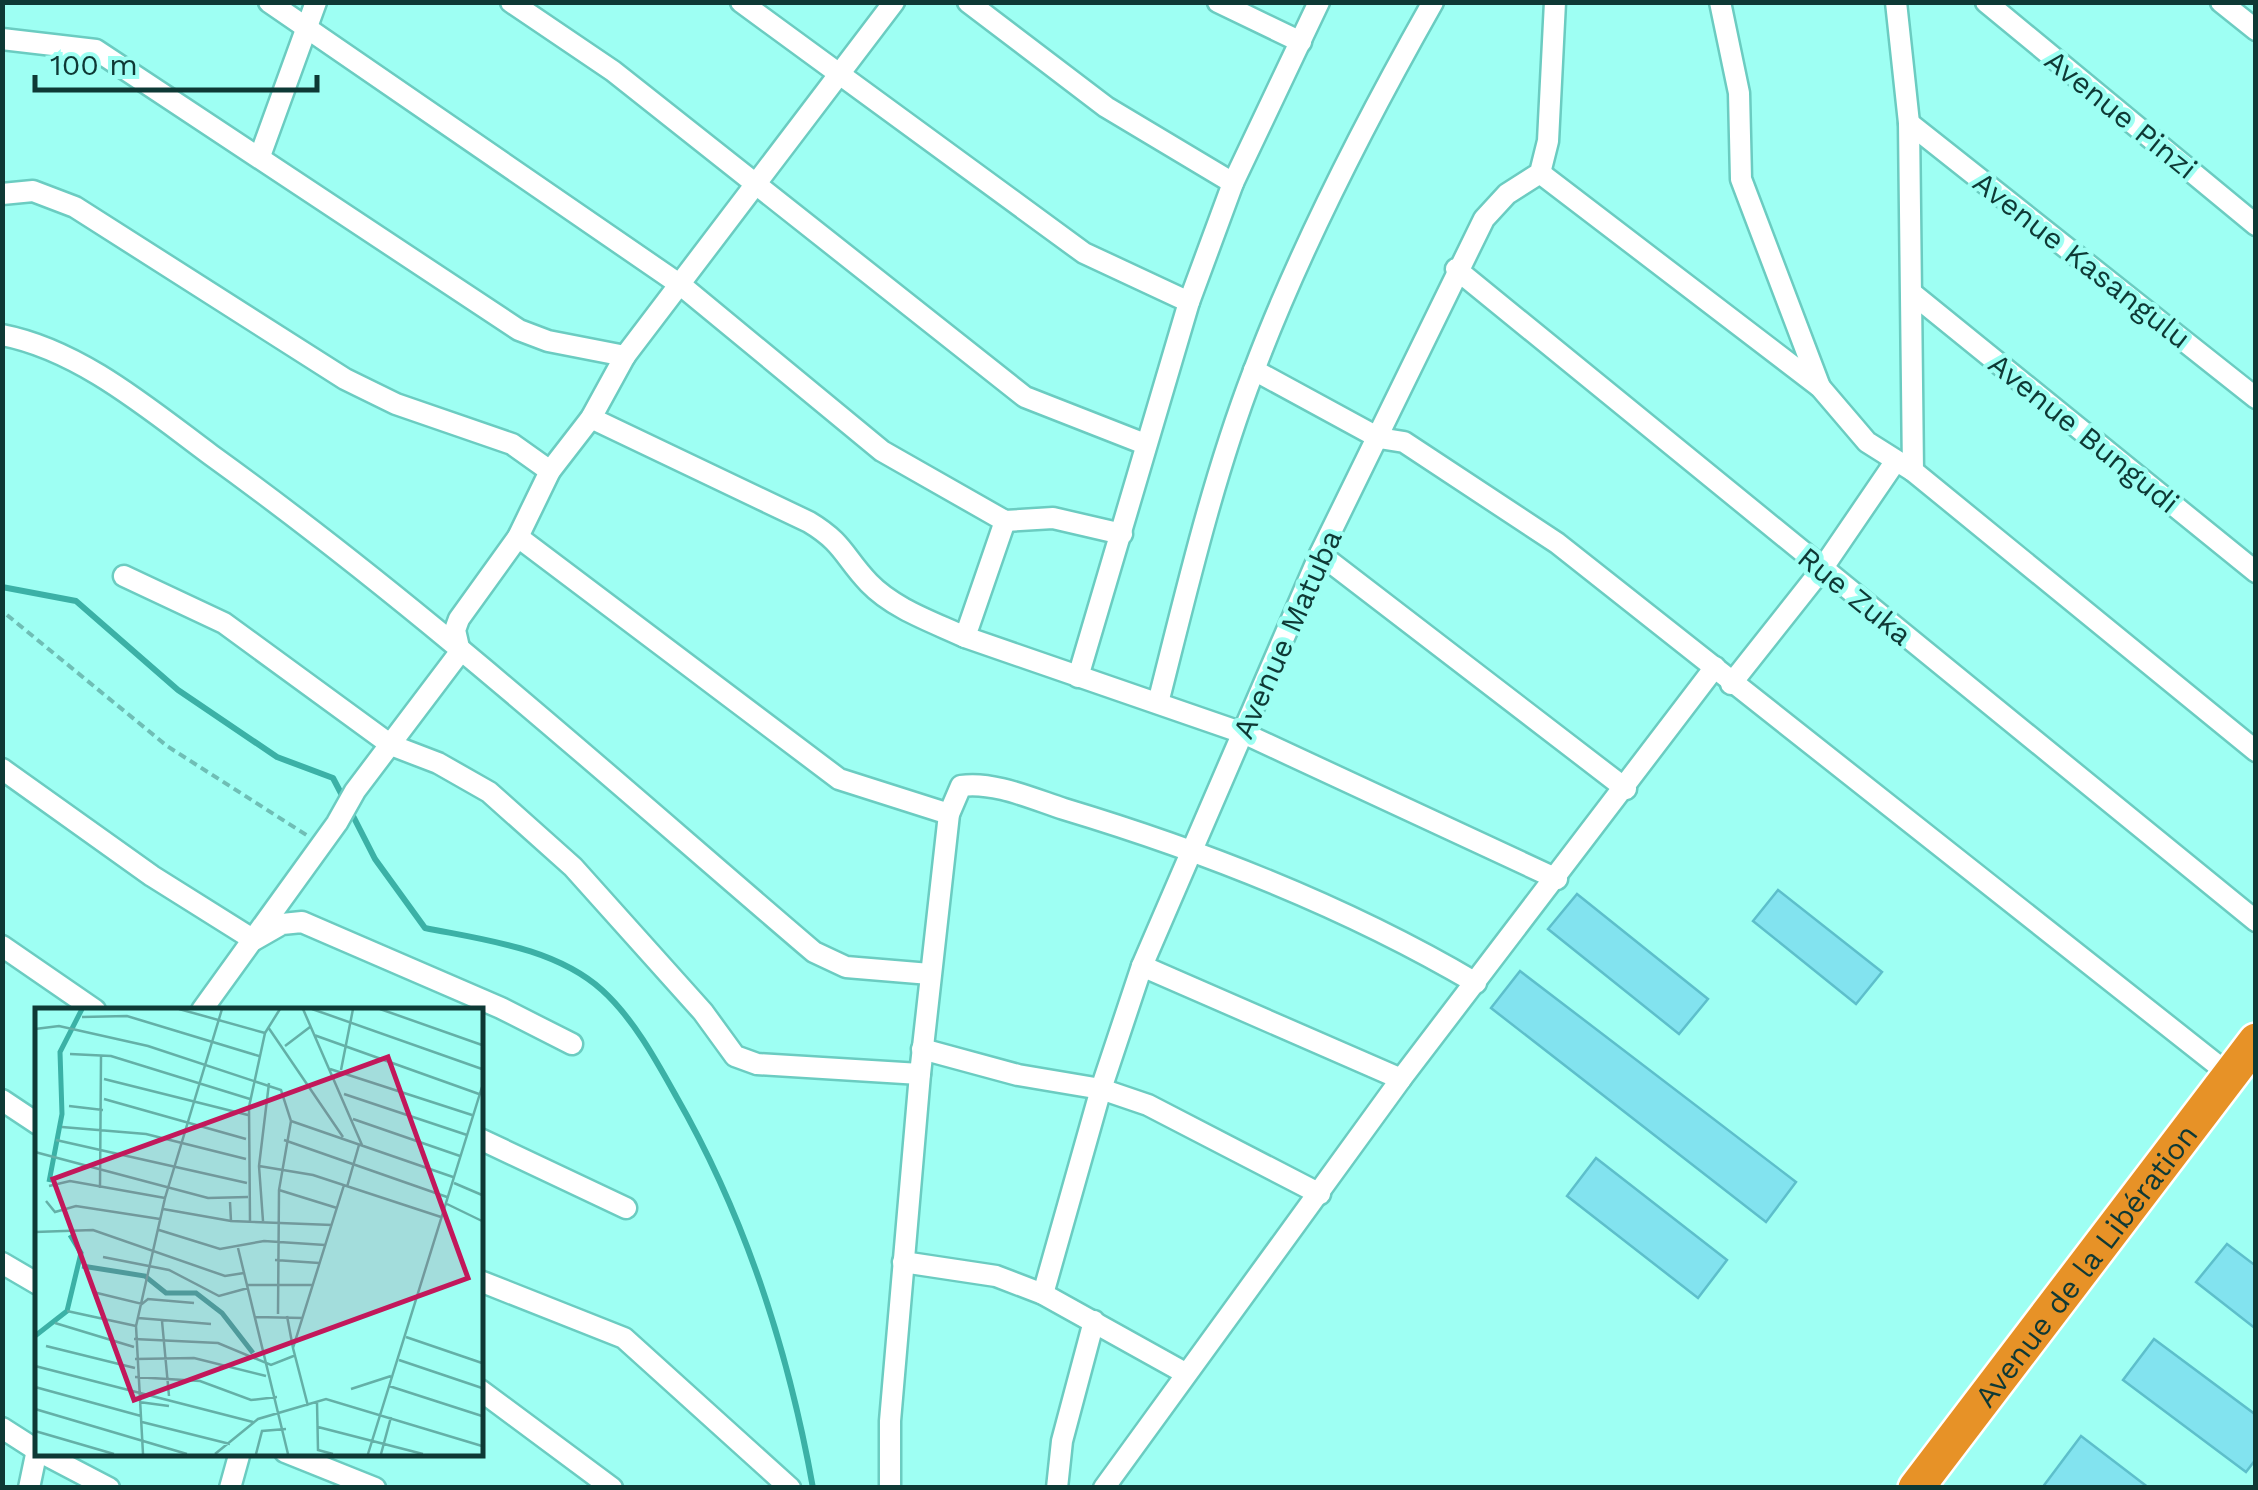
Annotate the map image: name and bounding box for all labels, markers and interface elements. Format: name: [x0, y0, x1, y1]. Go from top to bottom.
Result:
scale bar: [35, 30, 318, 92]
street label: Avenue Pinzi: [2038, 42, 2204, 186]
text: 100 m: [50, 47, 138, 82]
street label: Avenue Kasangulu: [1966, 164, 2198, 356]
street label: Avenue Bungudi: [1982, 346, 2186, 520]
street label: Avenue Matuba: [1225, 524, 1349, 744]
street label: Rue Zuka: [1791, 540, 1919, 652]
inset map: [35, 1008, 482, 1455]
street label: Avenue de la Libération: [1967, 1117, 2204, 1413]

